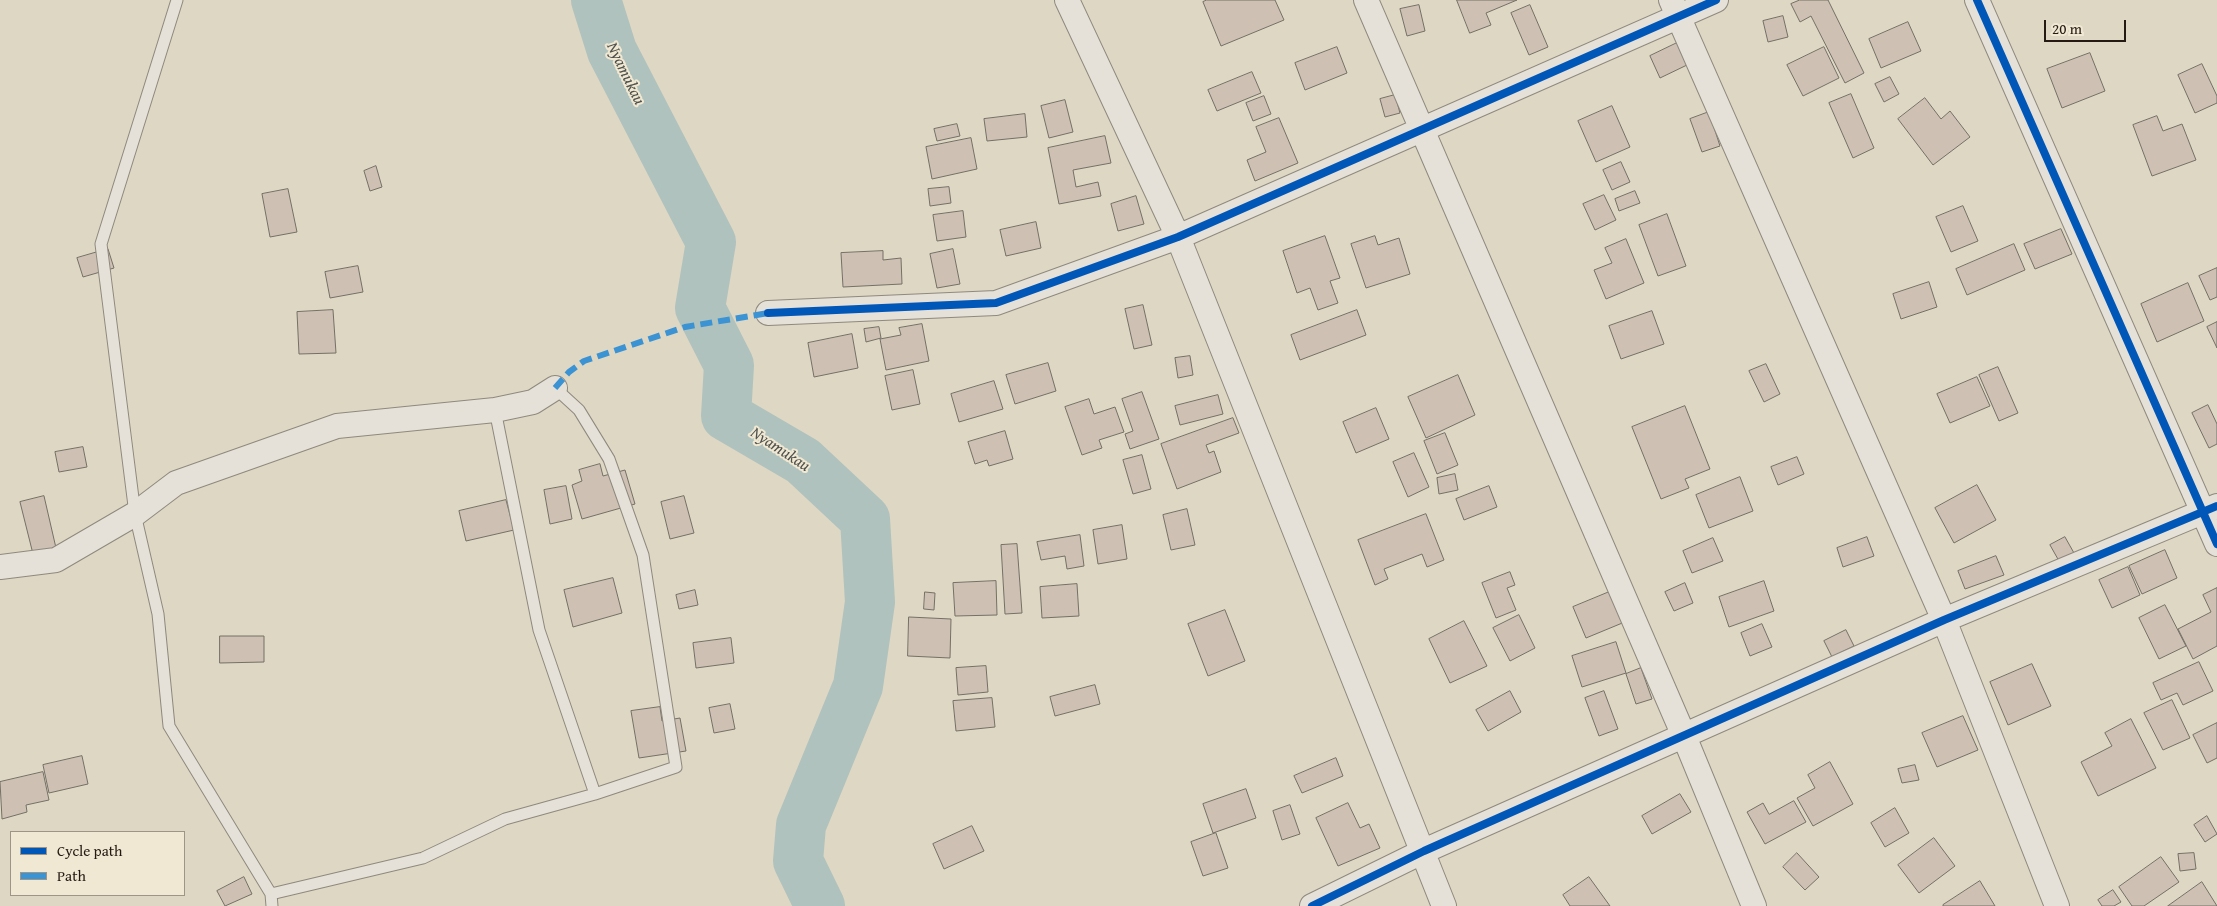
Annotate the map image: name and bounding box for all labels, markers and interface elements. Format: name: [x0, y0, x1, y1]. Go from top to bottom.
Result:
scale bar: [2047, 10, 2130, 42]
text: 20 m: [2052, 18, 2082, 39]
water label: Nyamukau: [602, 40, 648, 108]
water label: Nyamukau: [747, 424, 813, 476]
legend: [10, 831, 185, 896]
text: Cycle path: [57, 840, 123, 861]
text: Path: [57, 865, 86, 886]

